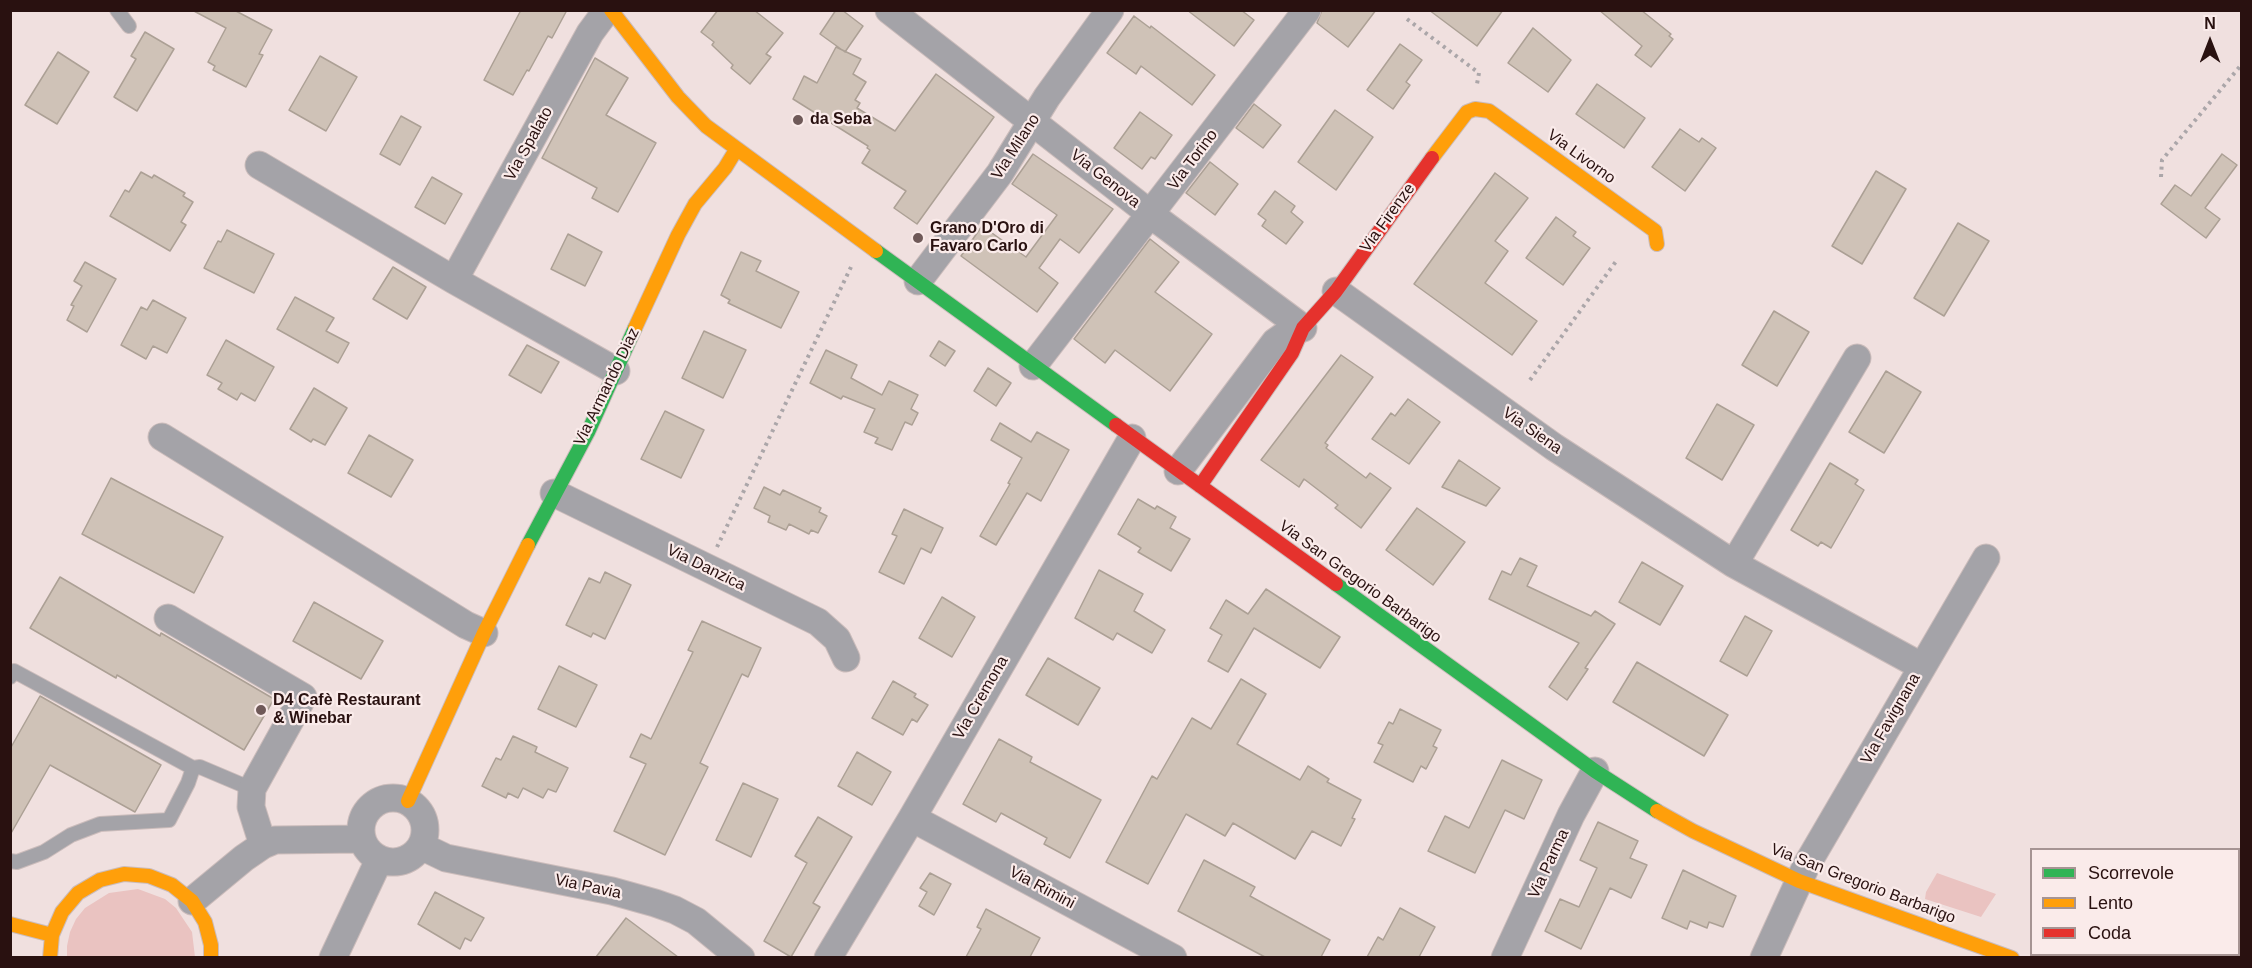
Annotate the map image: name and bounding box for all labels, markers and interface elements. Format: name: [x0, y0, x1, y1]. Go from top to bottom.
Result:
north arrow: [2180, 12, 2240, 72]
text: N: [2204, 15, 2216, 32]
street label: Via Spalato: [501, 104, 557, 184]
place label: da Seba: [810, 110, 871, 130]
street label: Via Milano: [988, 111, 1044, 183]
marker: da Seba: [791, 113, 805, 127]
street label: Via Torino: [1164, 126, 1222, 194]
street label: Via Livorno: [1543, 126, 1619, 188]
street label: Via Genova: [1066, 146, 1144, 212]
street label: Via Firenze: [1357, 180, 1419, 256]
place label: Grano D'Oro di Favaro Carlo: [930, 219, 1044, 257]
marker: Grano D'Oro di Favaro Carlo: [911, 231, 925, 245]
street label: Via Armando Diaz: [570, 325, 644, 449]
street label: Via Siena: [1499, 404, 1565, 458]
street label: Via San Gregorio Barbarigo: [1275, 517, 1445, 647]
street label: Via Danzica: [664, 541, 748, 595]
street label: Via Cremona: [949, 653, 1013, 743]
street label: Via Favignana: [1857, 670, 1925, 768]
place label: D4 Cafè Restaurant & Winebar: [273, 691, 421, 729]
marker: D4 Cafè Restaurant & Winebar: [254, 703, 268, 717]
street label: Via Parma: [1525, 826, 1573, 902]
street label: Via San Gregorio Barbarigo: [1768, 840, 1958, 928]
legend: [2030, 848, 2240, 956]
street label: Via Rimini: [1006, 863, 1078, 913]
text: Scorrevole: [2088, 863, 2174, 883]
street label: Via Pavia: [553, 871, 623, 903]
text: Lento: [2088, 893, 2133, 913]
text: Coda: [2088, 923, 2131, 943]

